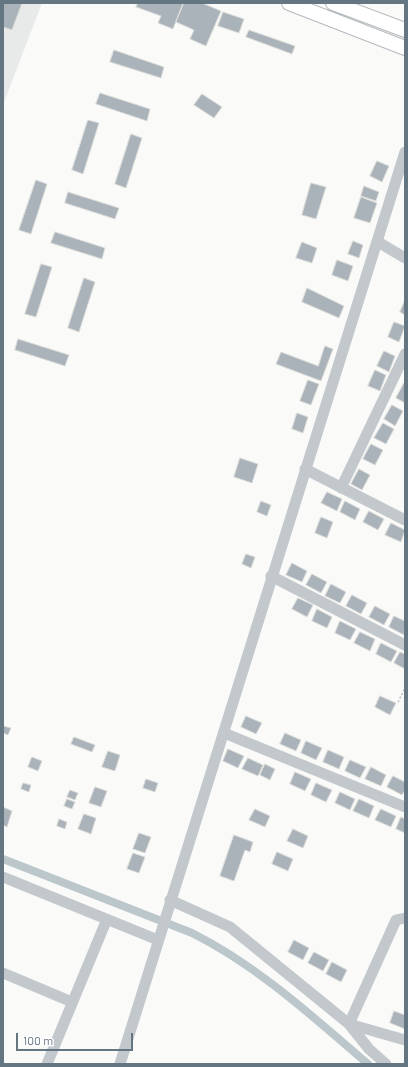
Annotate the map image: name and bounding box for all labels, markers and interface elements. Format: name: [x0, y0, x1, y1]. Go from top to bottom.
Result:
scale bar: [18, 1025, 135, 1051]
text: 100 m: [23, 1033, 53, 1047]

